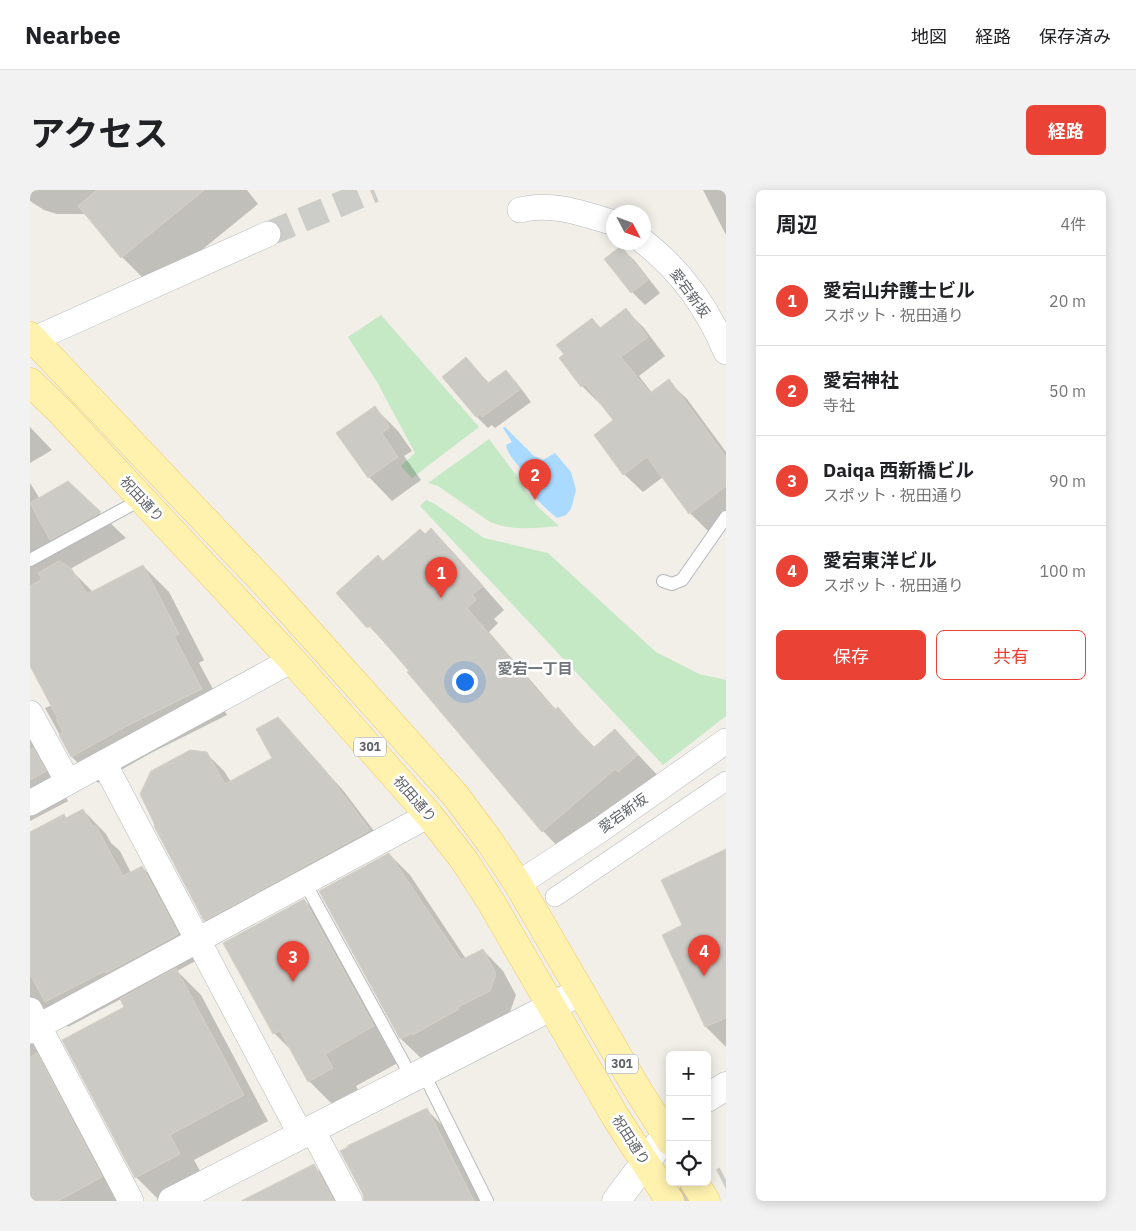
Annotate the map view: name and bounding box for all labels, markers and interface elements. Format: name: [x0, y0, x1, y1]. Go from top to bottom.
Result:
text: Nearbee: [25, 19, 121, 51]
text: 地図: [911, 25, 947, 48]
text: 経路: [975, 25, 1011, 48]
text: 保存済み: [1039, 25, 1111, 48]
button: 経路: [1026, 105, 1106, 155]
text: アクセス: [30, 110, 168, 156]
north arrow: [606, 205, 651, 250]
text: 周辺: [776, 210, 818, 238]
text: 4件: [1060, 214, 1086, 234]
street label: 愛宕新坂: [666, 265, 714, 321]
text: 愛宕山弁護士ビル: [823, 278, 975, 302]
text: 1: [787, 291, 797, 311]
text: 20 m: [1049, 291, 1086, 311]
text: スポット · 祝田通り: [823, 305, 964, 325]
text: 愛宕神社: [823, 368, 899, 392]
text: 2: [787, 381, 797, 401]
text: 50 m: [1049, 381, 1086, 401]
text: 寺社: [823, 395, 855, 415]
text: Daiqa 西新橋ビル: [823, 458, 974, 482]
pin: 2: [519, 459, 551, 500]
text: 3: [787, 471, 797, 491]
text: 90 m: [1049, 471, 1086, 491]
street label: 祝田通り: [116, 472, 168, 526]
text: スポット · 祝田通り: [823, 485, 964, 505]
text: 愛宕東洋ビル: [823, 548, 937, 572]
pin: 1: [425, 557, 457, 598]
text: 4: [787, 561, 797, 581]
text: 100 m: [1039, 561, 1086, 581]
text: スポット · 祝田通り: [823, 575, 964, 595]
button: 保存: [776, 630, 926, 680]
button: 共有: [936, 630, 1086, 680]
district label: 愛宕一丁目: [497, 659, 573, 678]
your location: [452, 669, 478, 695]
road number: 301: [354, 738, 386, 756]
street label: 祝田通り: [390, 772, 440, 826]
street label: 愛宕新坂: [595, 790, 651, 836]
pin: 4: [688, 935, 720, 976]
pin: 3: [277, 941, 309, 982]
map controls: [666, 1051, 711, 1186]
button: +: [666, 1051, 711, 1096]
road number: 301: [606, 1054, 638, 1074]
button: −: [666, 1096, 711, 1141]
street label: 祝田通り: [608, 1112, 654, 1168]
button: locate: [666, 1141, 711, 1186]

